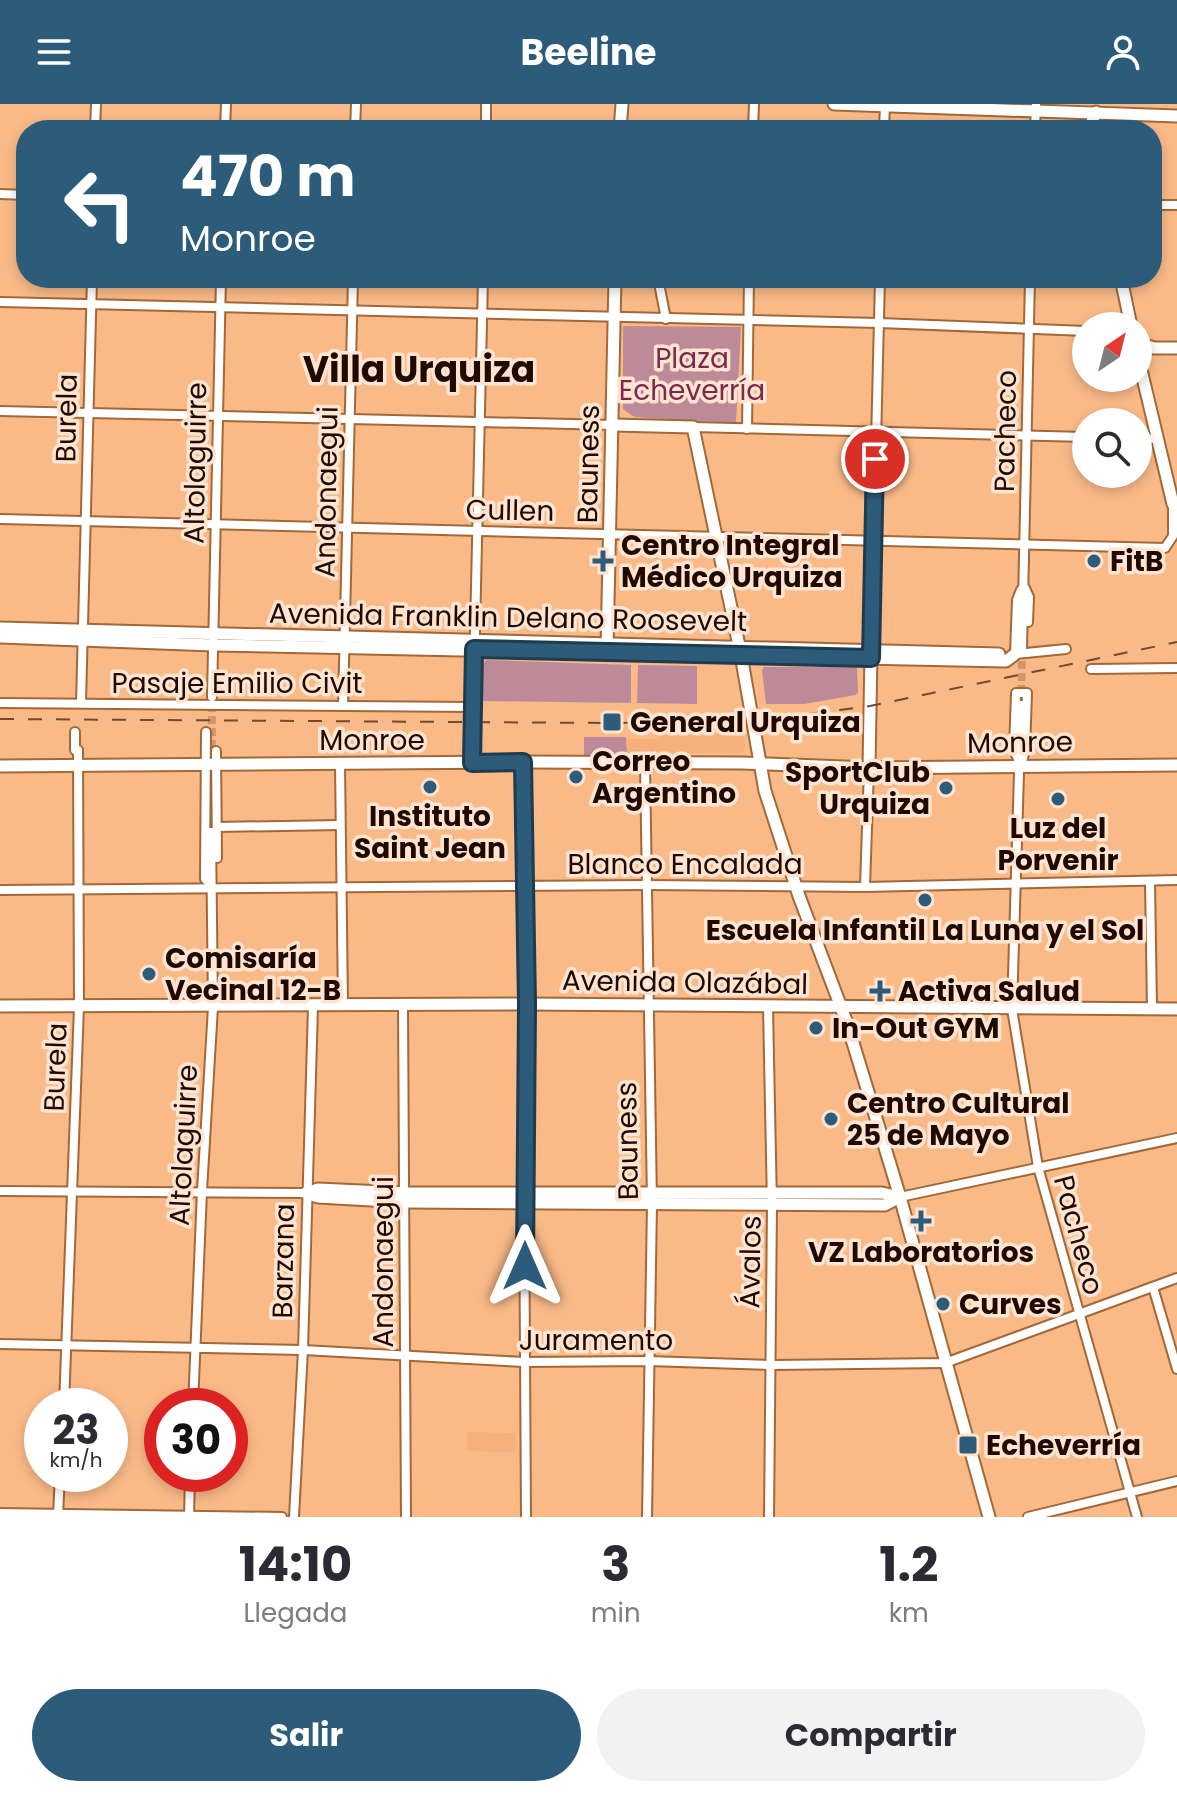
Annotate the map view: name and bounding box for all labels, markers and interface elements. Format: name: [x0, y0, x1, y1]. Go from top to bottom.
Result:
text: Beeline: [521, 27, 656, 78]
icon: menu: [32, 30, 76, 74]
icon: person: [1101, 30, 1145, 74]
text: 470 m: [180, 137, 356, 216]
icon: left: [48, 152, 152, 256]
text: Monroe: [180, 213, 316, 264]
north arrow: [1072, 312, 1152, 392]
map controls: [1072, 312, 1152, 488]
park label: Plaza Echeverría: [619, 339, 765, 410]
district label: Villa Urquiza: [303, 344, 535, 395]
street label: Pacheco: [985, 370, 1026, 493]
street label: Burela: [46, 373, 87, 463]
street label: Altolaguirre: [175, 382, 216, 544]
street label: Bauness: [568, 404, 609, 524]
street label: Andonaegui: [306, 406, 347, 578]
button: search: [1072, 408, 1152, 488]
pin: [841, 425, 909, 493]
icon: arrive: [853, 437, 897, 481]
street label: Cullen: [465, 490, 555, 531]
place label: Centro Integral Médico Urquiza: [621, 526, 843, 597]
place label: FitB: [1110, 542, 1163, 581]
marker: Centro Integral Médico Urquiza: [592, 550, 614, 572]
marker: FitB: [1085, 552, 1103, 570]
street label: Avenida Franklin Delano Roosevelt: [269, 594, 747, 641]
street label: Pasaje Emilio Civit: [111, 664, 363, 703]
place label: General Urquiza: [630, 703, 861, 742]
marker: General Urquiza: [601, 711, 623, 733]
street label: Monroe: [319, 721, 425, 760]
street label: Monroe: [967, 722, 1073, 763]
place label: Correo Argentino: [592, 742, 736, 813]
place label: SportClub Urquiza: [785, 753, 930, 824]
marker: Correo Argentino: [567, 768, 585, 786]
marker: Instituto Saint Jean: [421, 778, 439, 796]
marker: SportClub Urquiza: [937, 779, 955, 797]
marker: Luz del Porvenir: [1049, 790, 1067, 808]
place label: Instituto Saint Jean: [354, 797, 506, 868]
place label: Luz del Porvenir: [997, 809, 1119, 880]
street label: Blanco Encalada: [567, 845, 803, 884]
marker: Escuela Infantil La Luna y el Sol: [916, 891, 934, 909]
place label: Escuela Infantil La Luna y el Sol: [706, 911, 1144, 950]
place label: Comisaría Vecinal 12-B: [165, 939, 341, 1010]
street label: Avenida Olazábal: [562, 961, 808, 1004]
marker: Comisaría Vecinal 12-B: [140, 965, 158, 983]
place label: Activa Salud: [898, 972, 1080, 1011]
marker: Activa Salud: [869, 980, 891, 1002]
place label: In-Out GYM: [832, 1009, 999, 1048]
marker: In-Out GYM: [807, 1019, 825, 1037]
street label: Burela: [34, 1022, 77, 1112]
street label: Altolaguirre: [160, 1063, 207, 1227]
street label: Bauness: [607, 1081, 648, 1201]
place label: Centro Cultural 25 de Mayo: [847, 1084, 1070, 1155]
marker: Centro Cultural 25 de Mayo: [822, 1110, 840, 1128]
street label: Pacheco: [1044, 1171, 1113, 1299]
street label: Andonaegui: [364, 1176, 403, 1348]
street label: Barzana: [263, 1203, 304, 1319]
marker: VZ Laboratorios: [910, 1210, 932, 1232]
street label: Ávalos: [730, 1215, 771, 1309]
position arrow: [483, 1224, 567, 1308]
place label: VZ Laboratorios: [808, 1233, 1034, 1272]
place label: Curves: [959, 1285, 1062, 1324]
marker: Curves: [934, 1295, 952, 1313]
street label: Juramento: [519, 1321, 673, 1360]
speed limit sign: 30: [144, 1388, 248, 1492]
text: 23: [52, 1402, 100, 1458]
place label: Echeverría: [986, 1426, 1141, 1465]
marker: Echeverría: [957, 1434, 979, 1456]
text: km/h: [49, 1446, 103, 1474]
text: 14:10: [239, 1531, 352, 1598]
text: 3: [601, 1531, 630, 1598]
text: 1.2: [879, 1531, 938, 1598]
text: Llegada: [243, 1595, 347, 1631]
text: min: [591, 1595, 641, 1631]
text: km: [889, 1595, 929, 1631]
button: Salir: [32, 1689, 581, 1781]
button: Compartir: [597, 1689, 1145, 1781]

